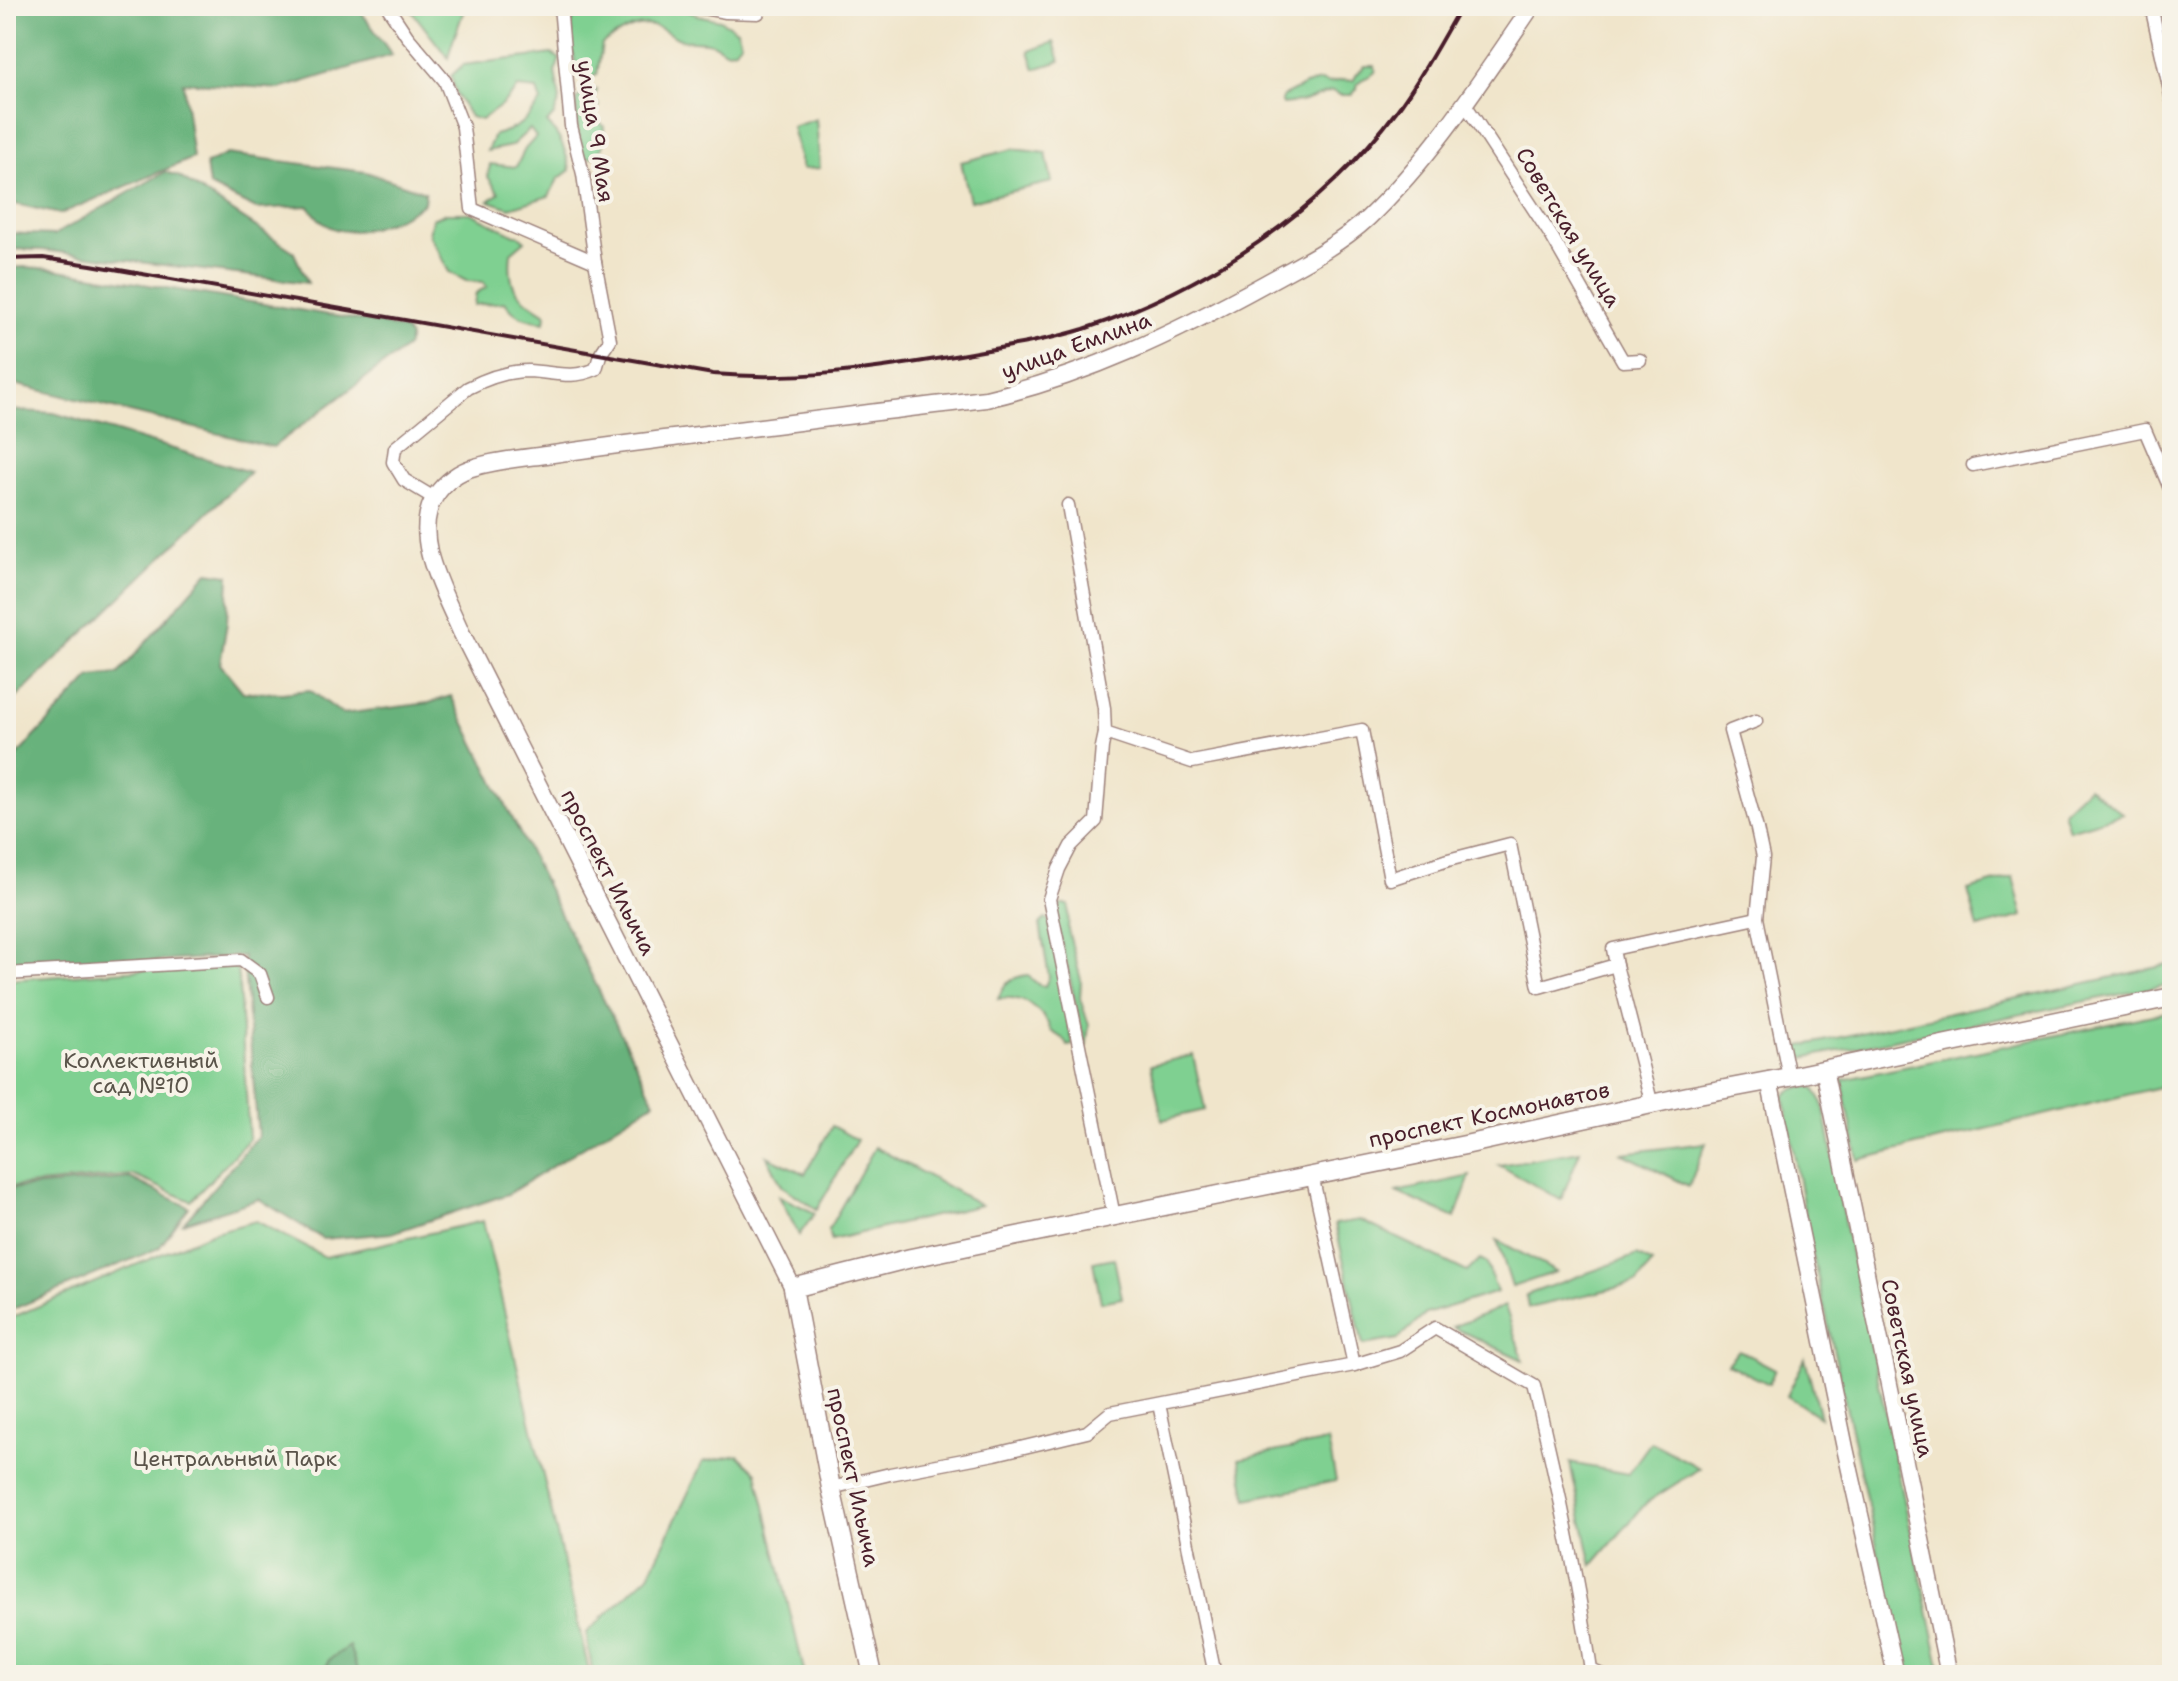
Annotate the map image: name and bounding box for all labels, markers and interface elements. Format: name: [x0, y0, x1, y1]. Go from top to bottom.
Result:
street label: улица 9 Мая: [570, 58, 621, 204]
street label: Советская улица: [1509, 142, 1628, 313]
street label: улица Емлина: [997, 305, 1155, 386]
street label: проспект Ильича: [554, 784, 663, 960]
park label: Коллективный сад №10: [63, 1046, 219, 1100]
street label: проспект Космонавтов: [1366, 1075, 1612, 1154]
street label: Советская улица: [1874, 1276, 1941, 1460]
street label: проспект Ильича: [820, 1385, 887, 1570]
park label: Центральный Парк: [133, 1444, 338, 1473]

